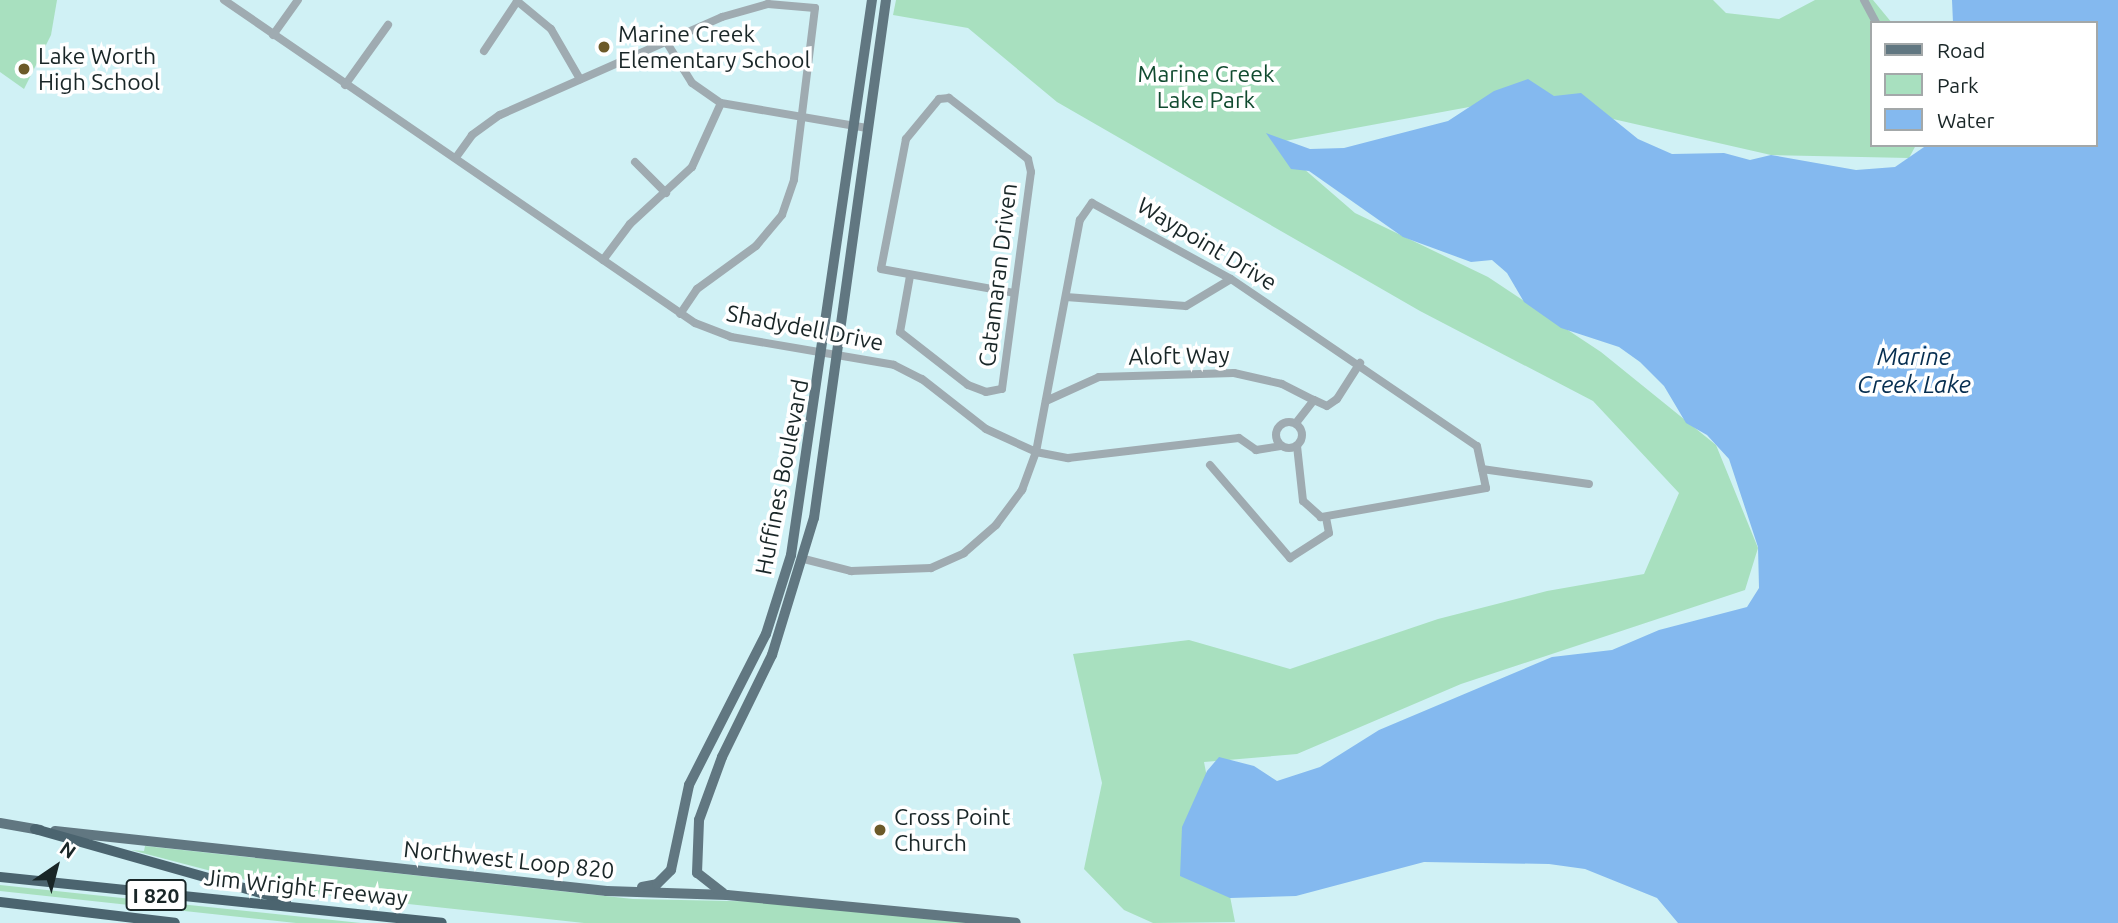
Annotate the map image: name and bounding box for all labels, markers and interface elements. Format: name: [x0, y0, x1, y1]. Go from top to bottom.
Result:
place label: Marine Creek Elementary School: [618, 20, 811, 74]
legend: [1870, 21, 2097, 147]
text: Road: [1937, 38, 1985, 62]
marker: Marine Creek Elementary School: [596, 39, 612, 55]
place label: Lake Worth High School: [38, 42, 160, 96]
park label: Marine Creek Lake Park: [1137, 60, 1275, 114]
marker: Lake Worth High School: [16, 61, 32, 77]
text: Park: [1937, 73, 1979, 97]
text: Water: [1937, 108, 1995, 132]
street label: Catamaran Driven: [973, 182, 1023, 368]
street label: Waypoint Drive: [1132, 191, 1282, 297]
street label: Shadydell Drive: [724, 299, 886, 357]
street label: Aloft Way: [1128, 341, 1230, 371]
water label: Marine Creek Lake: [1857, 343, 1971, 399]
street label: Huffines Boulevard: [750, 377, 814, 577]
place label: Cross Point Church: [894, 803, 1010, 857]
marker: Cross Point Church: [872, 822, 888, 838]
north arrow: [21, 832, 91, 902]
street label: Northwest Loop 820: [402, 835, 616, 885]
text: N: [56, 837, 80, 863]
street label: Jim Wright Freeway: [203, 864, 409, 912]
road number: I 820: [124, 878, 188, 912]

